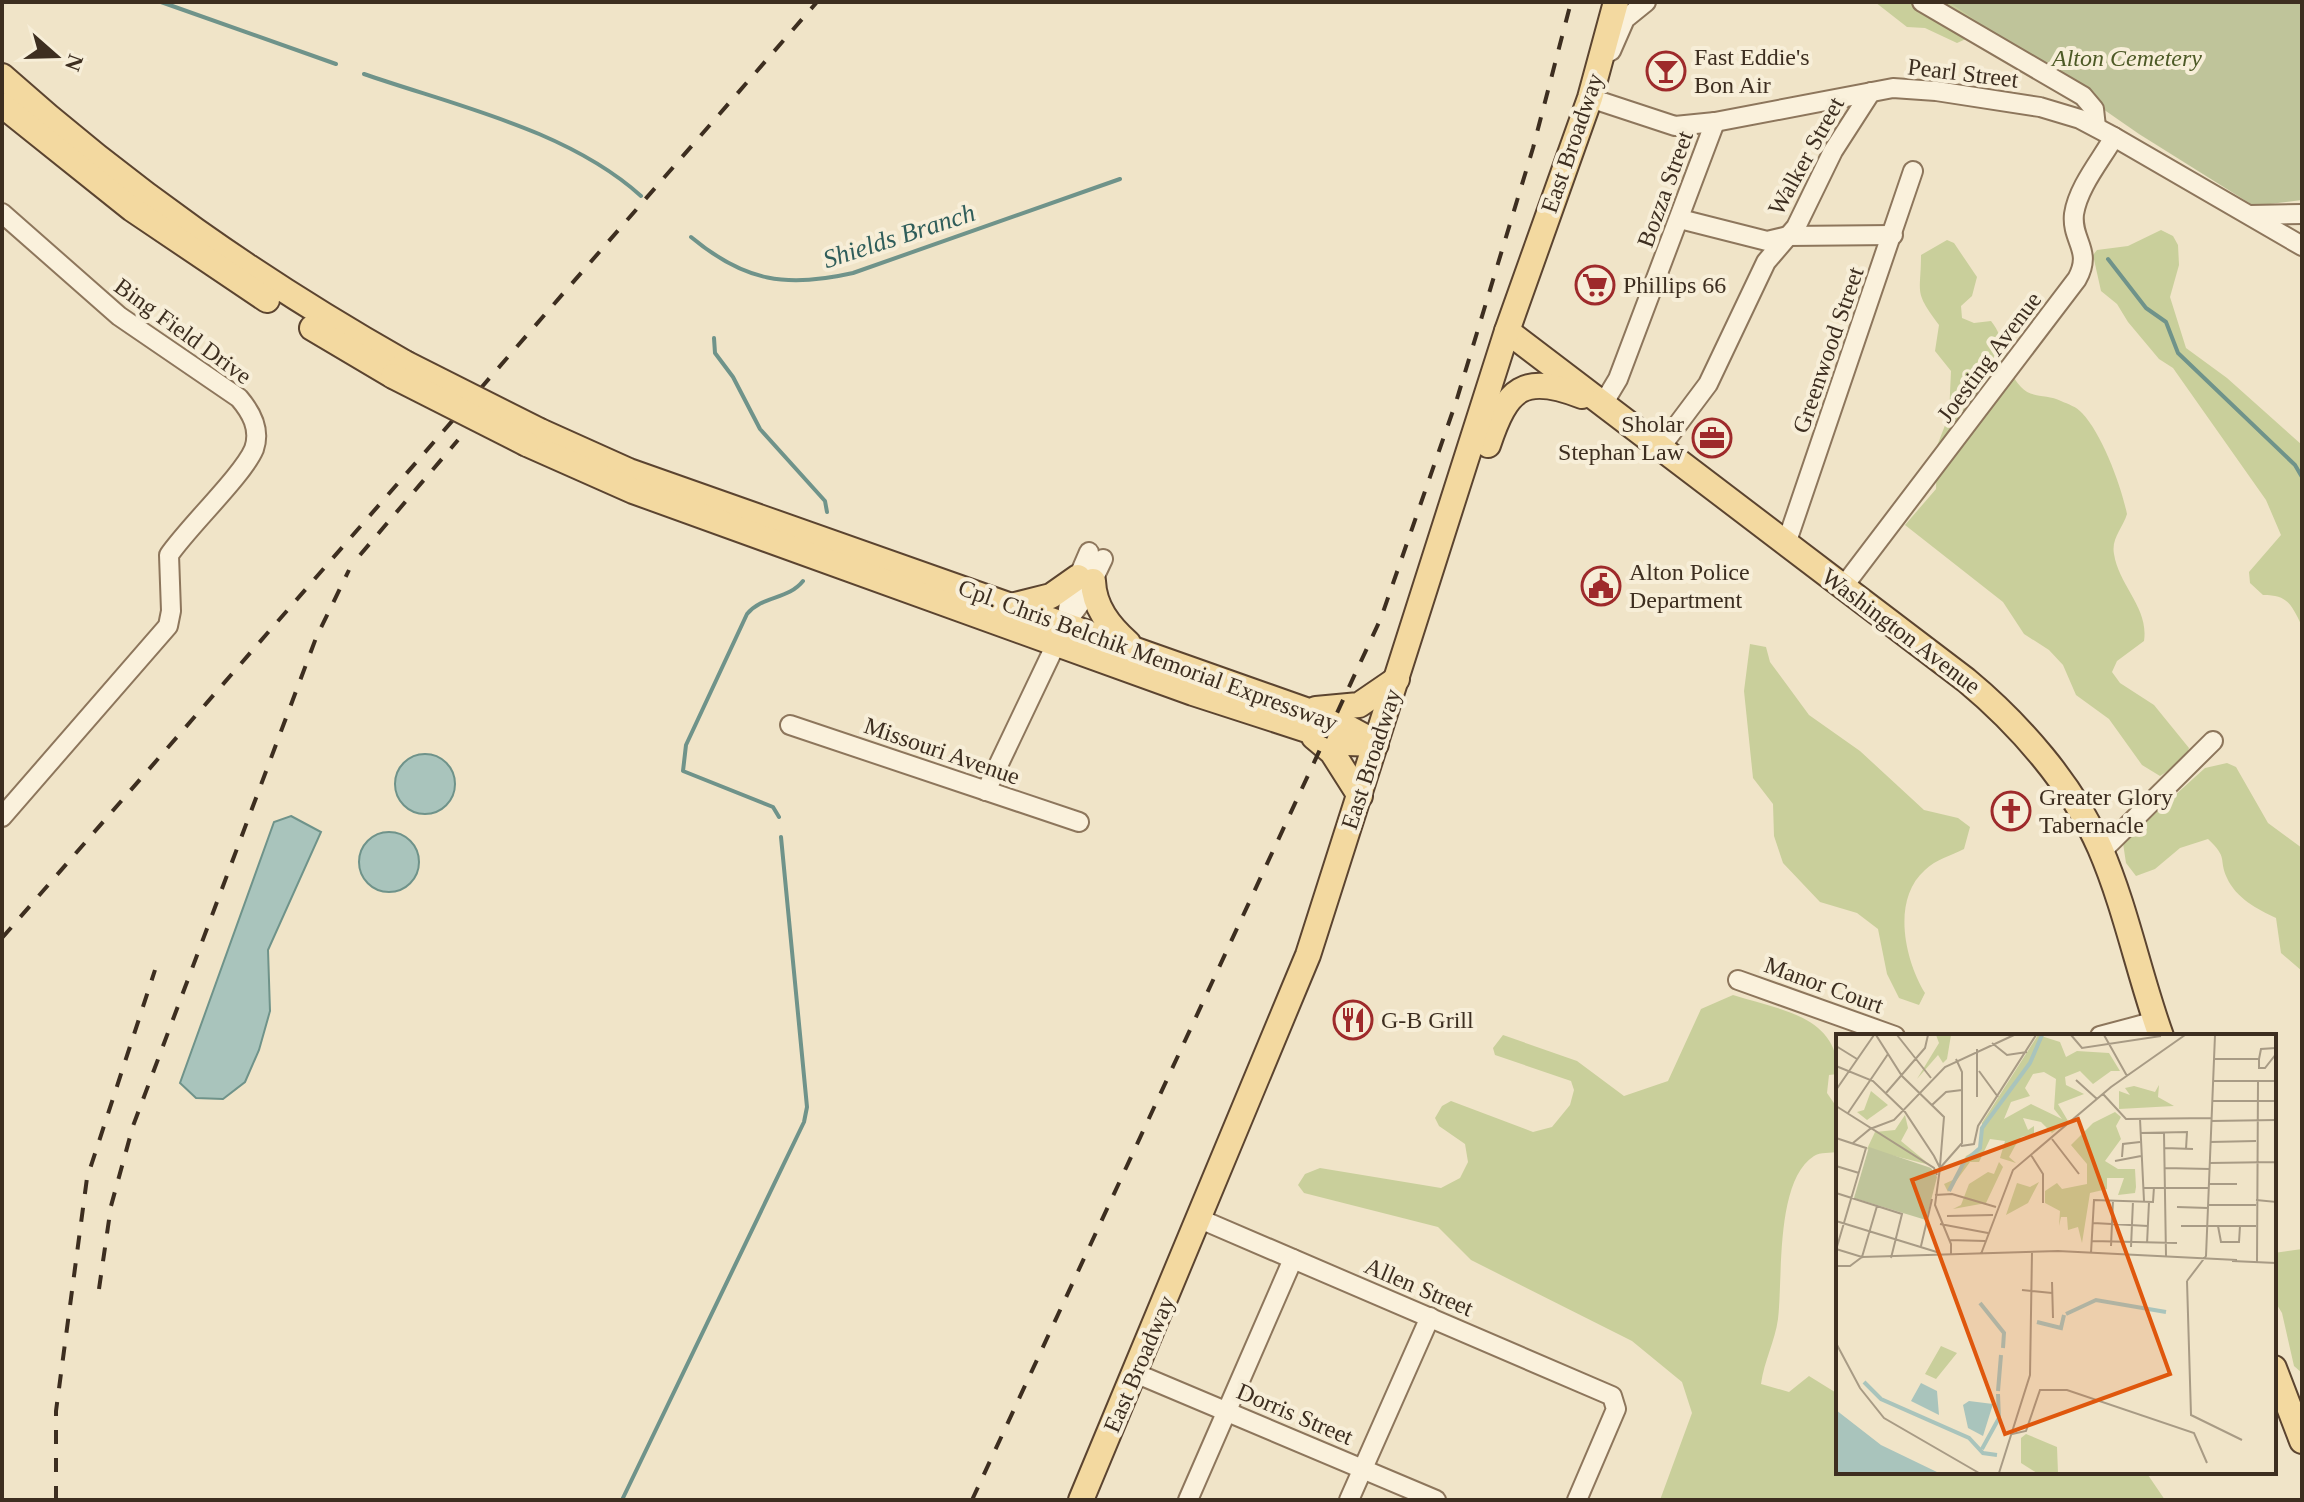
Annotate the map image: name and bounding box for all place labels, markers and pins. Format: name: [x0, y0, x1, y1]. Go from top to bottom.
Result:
place label: Fast Eddie's Bon Air: [1694, 44, 1810, 98]
bar icon: Fast Eddie's Bon Air: [1645, 50, 1687, 92]
supermarket icon: Phillips 66: [1574, 264, 1616, 306]
place label: Phillips 66: [1623, 272, 1726, 298]
place label: Sholar Stephan Law: [1558, 411, 1685, 465]
office icon: Sholar Stephan Law: [1691, 417, 1733, 459]
place label: Alton Police Department: [1629, 559, 1750, 613]
public building icon: Alton Police Department: [1580, 565, 1622, 607]
place label: Greater Glory Tabernacle: [2039, 784, 2173, 838]
church icon: Greater Glory Tabernacle: [1990, 790, 2032, 832]
restaurant icon: G-B Grill: [1332, 999, 1374, 1041]
place label: G-B Grill: [1381, 1007, 1474, 1033]

